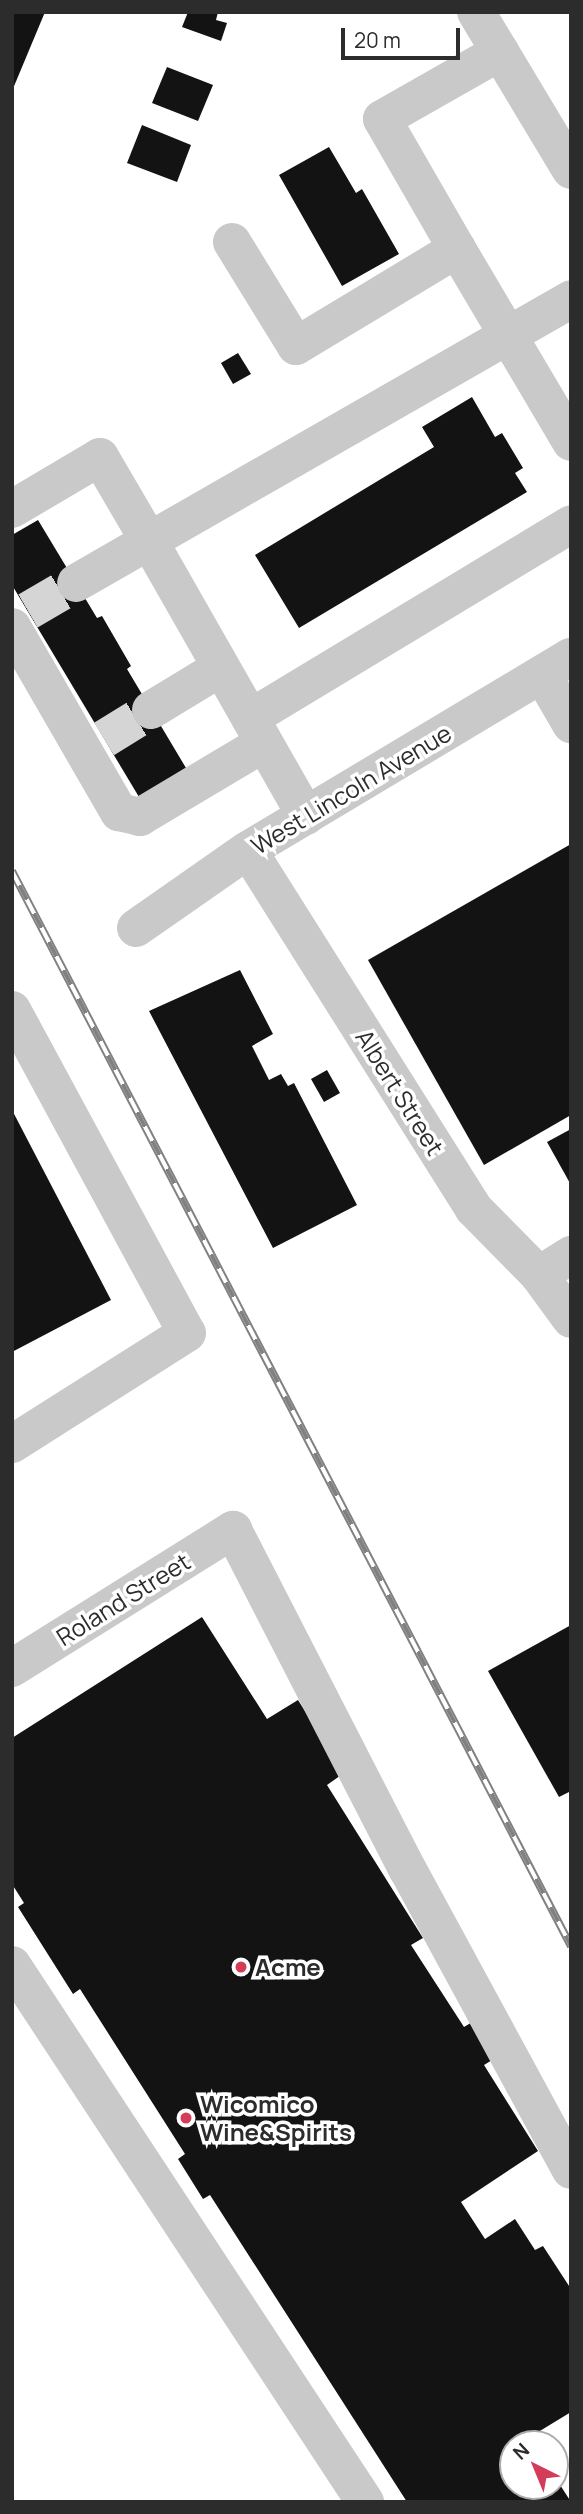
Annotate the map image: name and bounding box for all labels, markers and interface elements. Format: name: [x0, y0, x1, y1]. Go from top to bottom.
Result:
scale bar: [345, 14, 464, 58]
text: 20 m: [354, 26, 401, 54]
street label: West Lincoln Avenue: [246, 718, 456, 860]
street label: Albert Street: [350, 1024, 450, 1160]
street label: Roland Street: [51, 1547, 195, 1651]
place label: Acme: [255, 1953, 321, 1981]
marker: Acme: [233, 1959, 249, 1975]
place label: Wicomico Wine&Spirits: [200, 2090, 352, 2146]
marker: Wicomico Wine&Spirits: [178, 2110, 194, 2126]
north arrow: [499, 2430, 569, 2500]
text: N: [507, 2437, 535, 2465]

